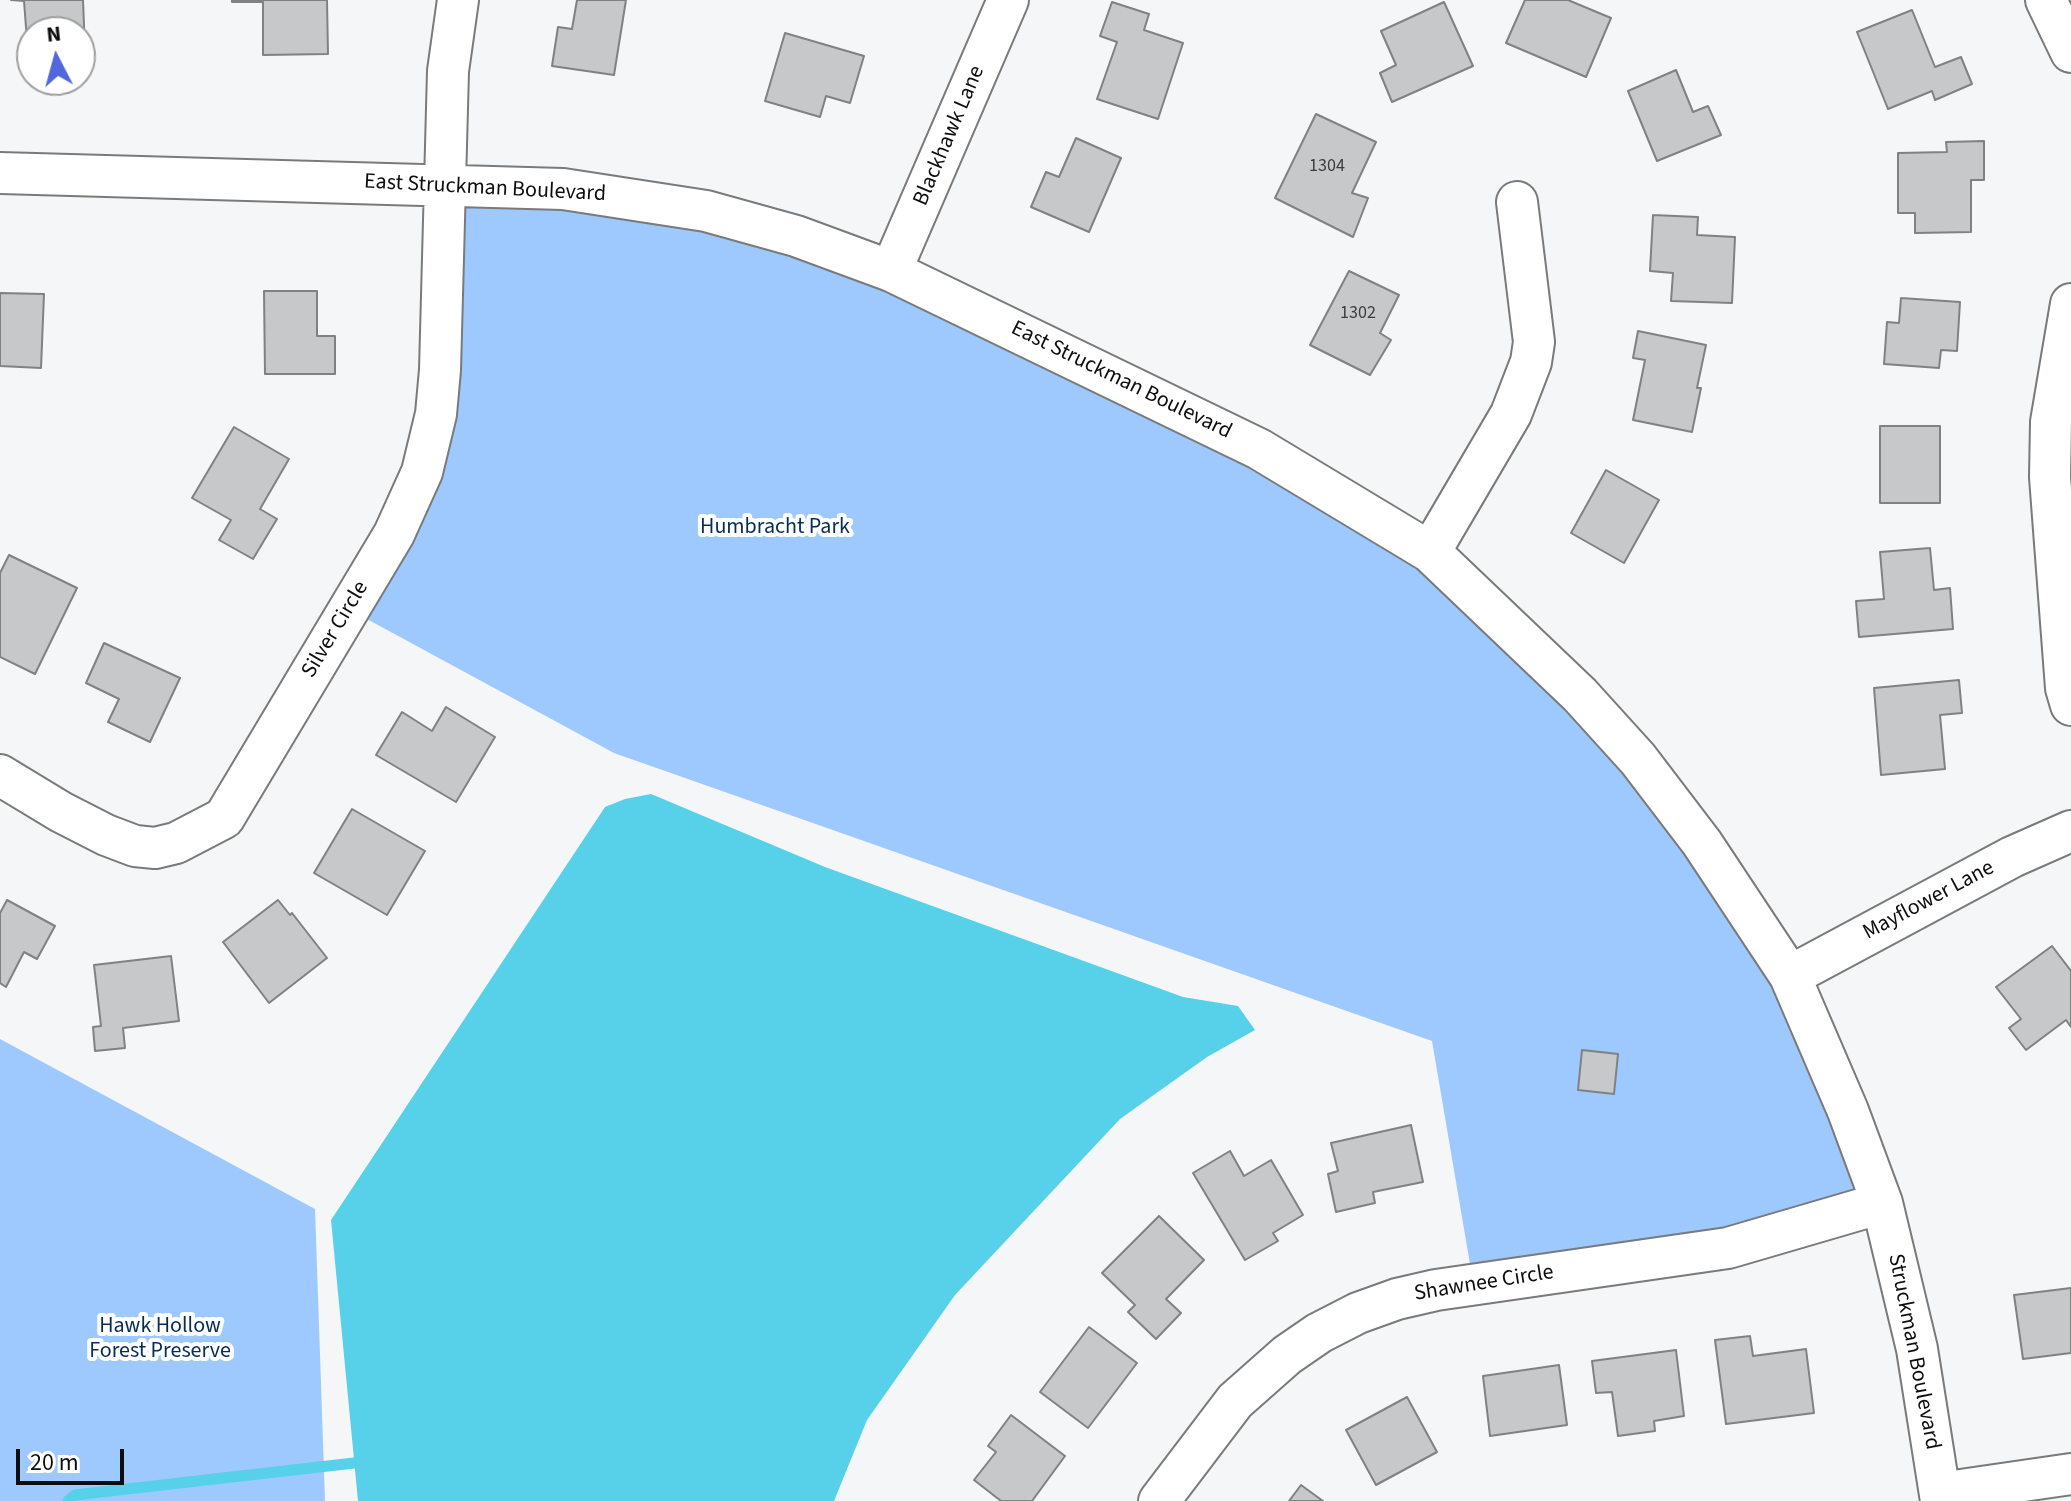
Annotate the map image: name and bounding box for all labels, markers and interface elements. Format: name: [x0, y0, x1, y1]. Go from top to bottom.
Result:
north arrow: [16, 16, 96, 96]
text: N: [45, 17, 63, 51]
street label: Blackhawk Lane: [909, 62, 991, 210]
house number: 1304: [1309, 156, 1345, 178]
street label: East Struckman Boulevard: [363, 169, 607, 209]
house number: 1302: [1340, 303, 1376, 325]
street label: East Struckman Boulevard: [1006, 316, 1236, 446]
park label: Humbracht Park: [700, 515, 850, 541]
street label: Silver Circle: [297, 577, 375, 683]
street label: Mayflower Lane: [1859, 855, 1999, 947]
street label: Struckman Boulevard: [1881, 1252, 1945, 1452]
street label: Shawnee Circle: [1412, 1260, 1556, 1308]
park label: Hawk Hollow Forest Preserve: [89, 1314, 231, 1366]
scale bar: [20, 1433, 128, 1483]
text: 20 m: [30, 1445, 79, 1480]

